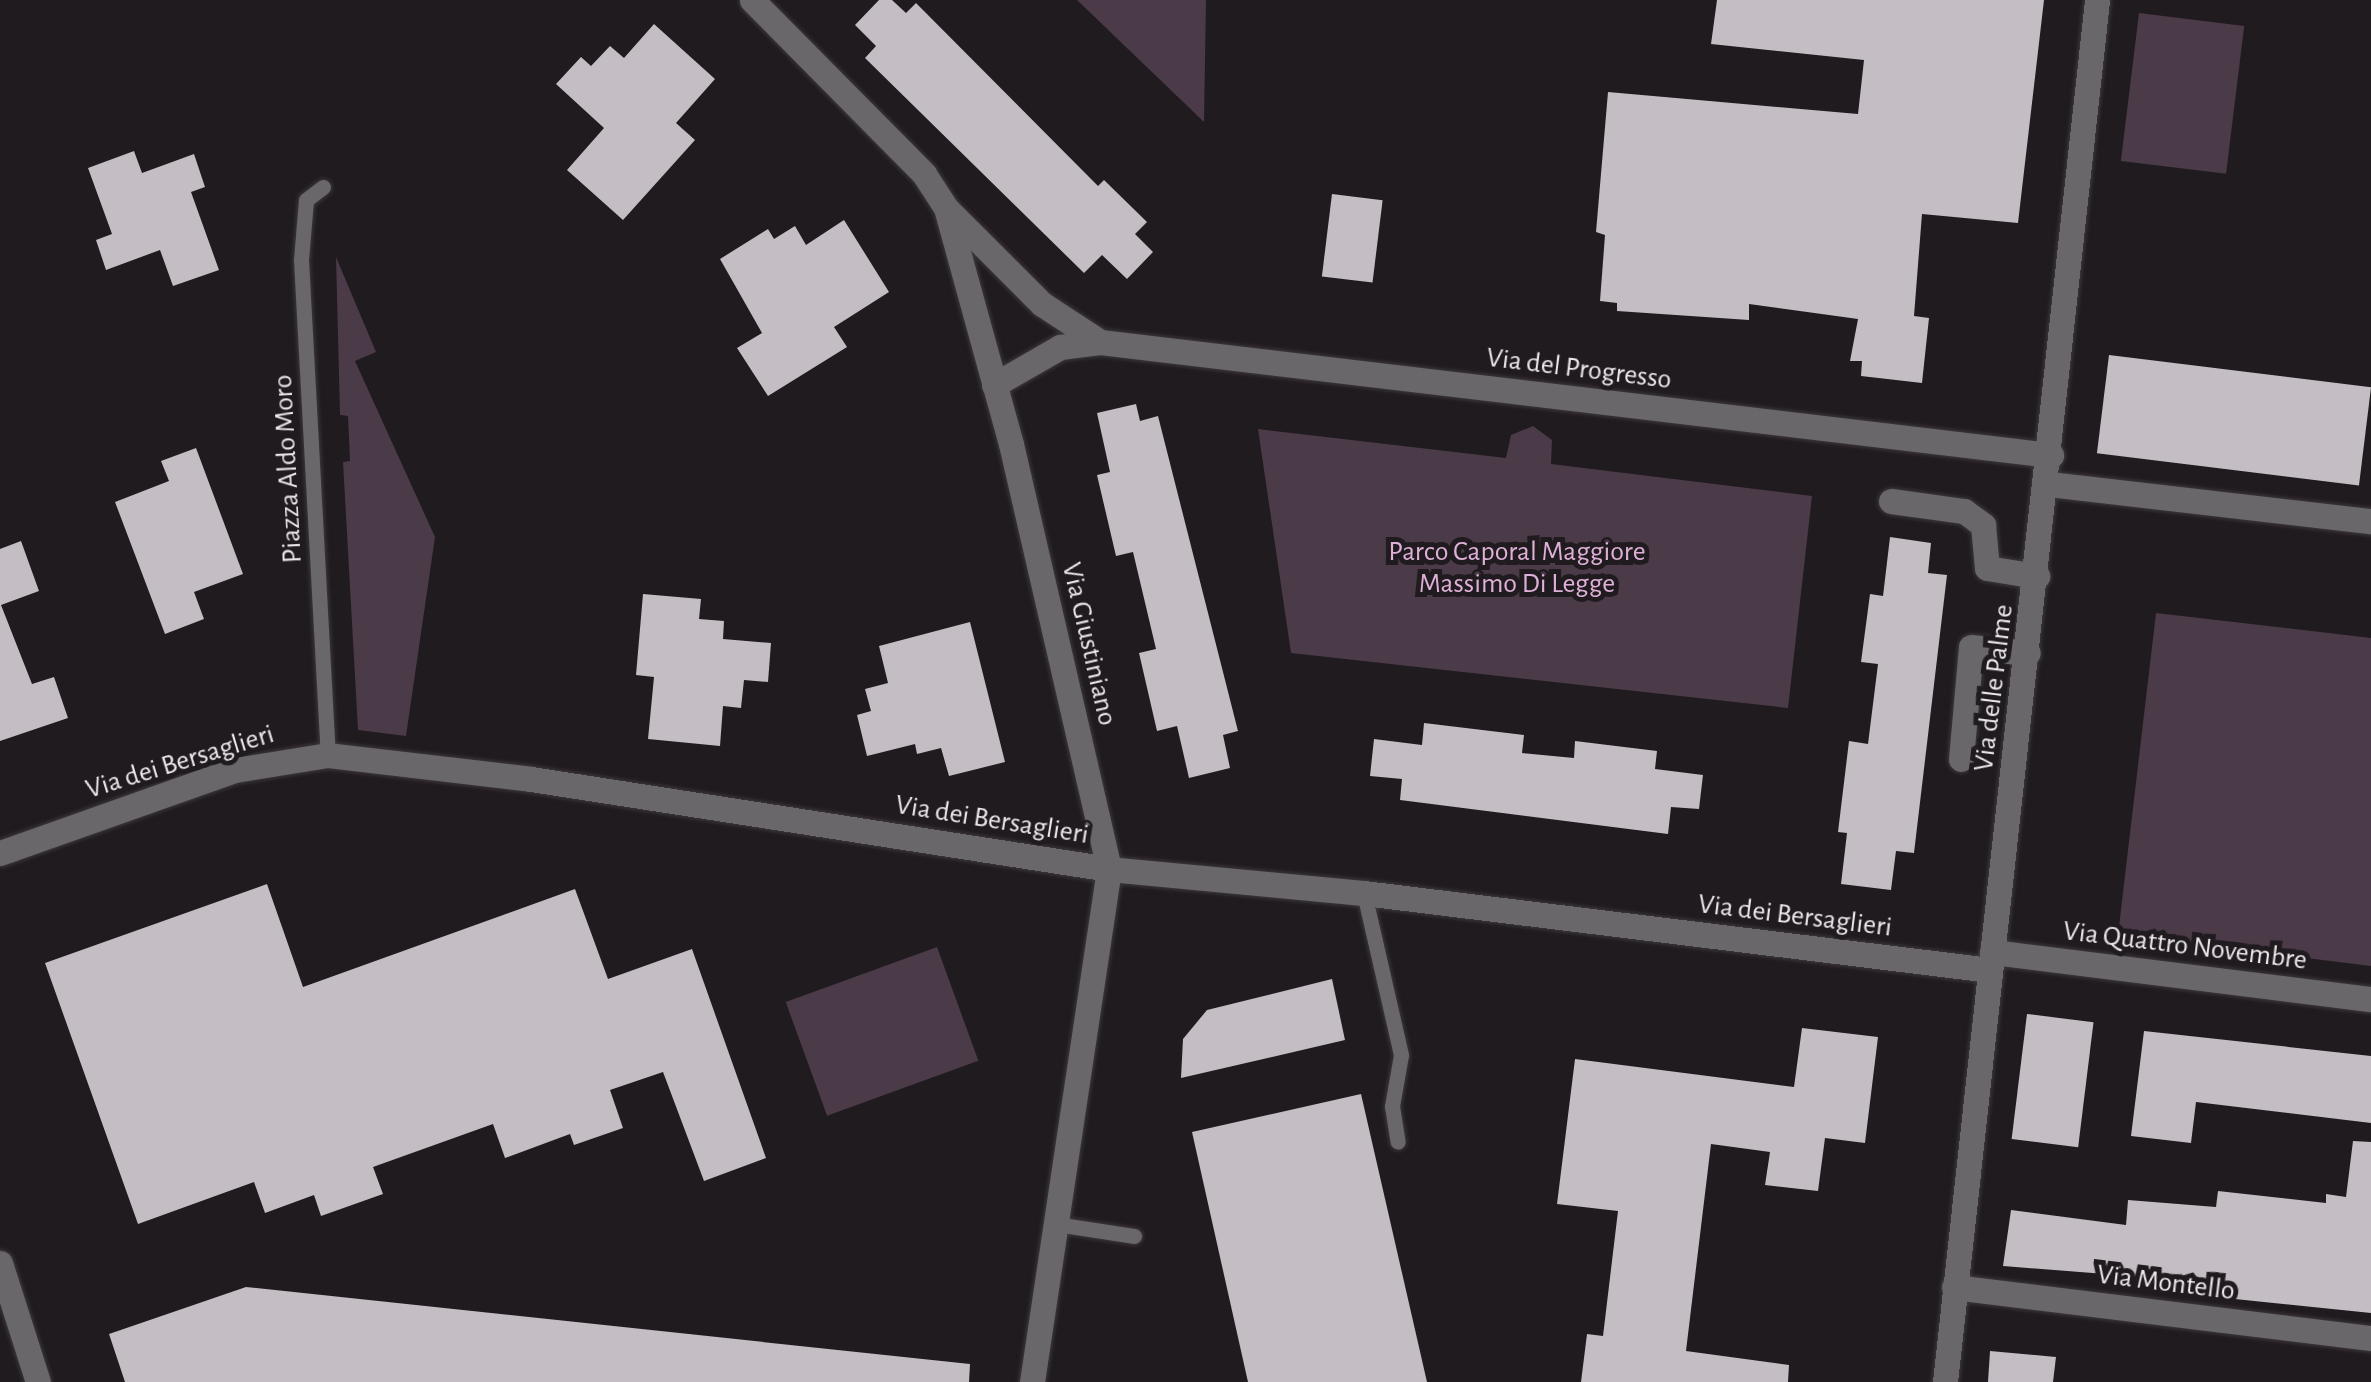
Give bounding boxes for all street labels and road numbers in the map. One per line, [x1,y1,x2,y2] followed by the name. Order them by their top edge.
[1485,341,1673,397] street label: Via del Progresso
[266,374,310,564] street label: Piazza Aldo Moro
[1054,559,1124,729] street label: Via Giustiniano
[1967,603,2021,773] street label: Via delle Palme
[82,717,278,807] street label: Via dei Bersaglieri
[893,788,1091,852] street label: Via dei Bersaglieri
[1696,887,1894,945] street label: Via dei Bersaglieri
[2061,914,2309,978] street label: Via Quattro Novembre
[2095,1258,2237,1308] street label: Via Montello

